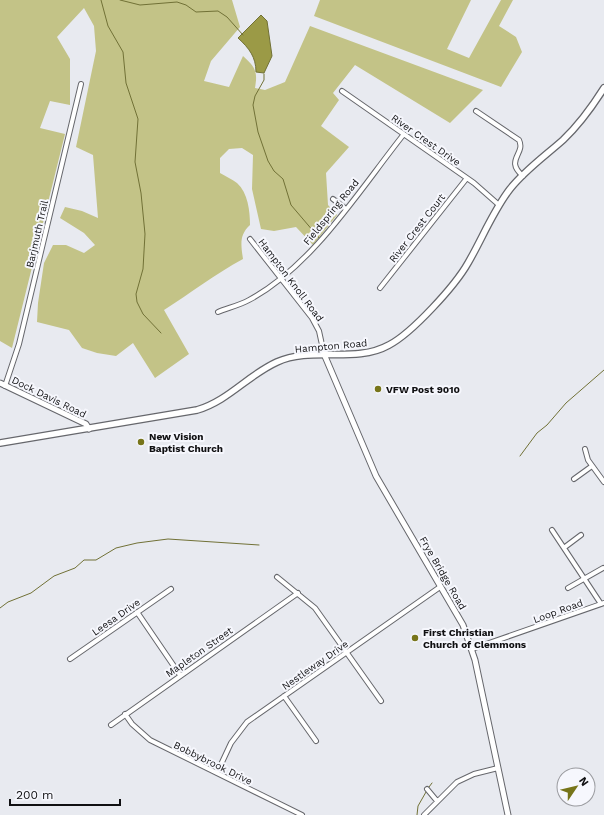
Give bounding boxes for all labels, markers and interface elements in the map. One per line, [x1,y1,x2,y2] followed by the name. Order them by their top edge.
[389,112,463,168] street label: River Crest Drive
[301,177,361,247] street label: Fieldspring Road
[387,191,448,264] street label: River Crest Court
[24,199,50,269] street label: Barjmuth Trail
[256,236,326,324] street label: Hampton Knoll Road
[294,337,368,355] street label: Hampton Road
[10,374,88,420] street label: Dock Davis Road
[373,384,383,394] marker: VFW Post 9010
[386,384,460,395] place label: VFW Post 9010
[149,431,223,454] place label: New Vision Baptist Church
[136,437,146,447] marker: New Vision Baptist Church
[418,534,468,612] street label: Frye Bridge Road
[90,596,142,638] street label: Leesa Drive
[532,597,584,625] street label: Loop Road
[163,624,235,679] street label: Mapleton Street
[423,627,527,650] place label: First Christian Church of Clemmons
[410,633,420,643] marker: First Christian Church of Clemmons
[280,638,350,692] street label: Nestleway Drive
[172,739,254,787] street label: Bobbybrook Drive
[556,767,596,807] north arrow
[576,774,591,789] text: N
[10,781,120,807] scale bar
[16,788,53,802] text: 200 m

